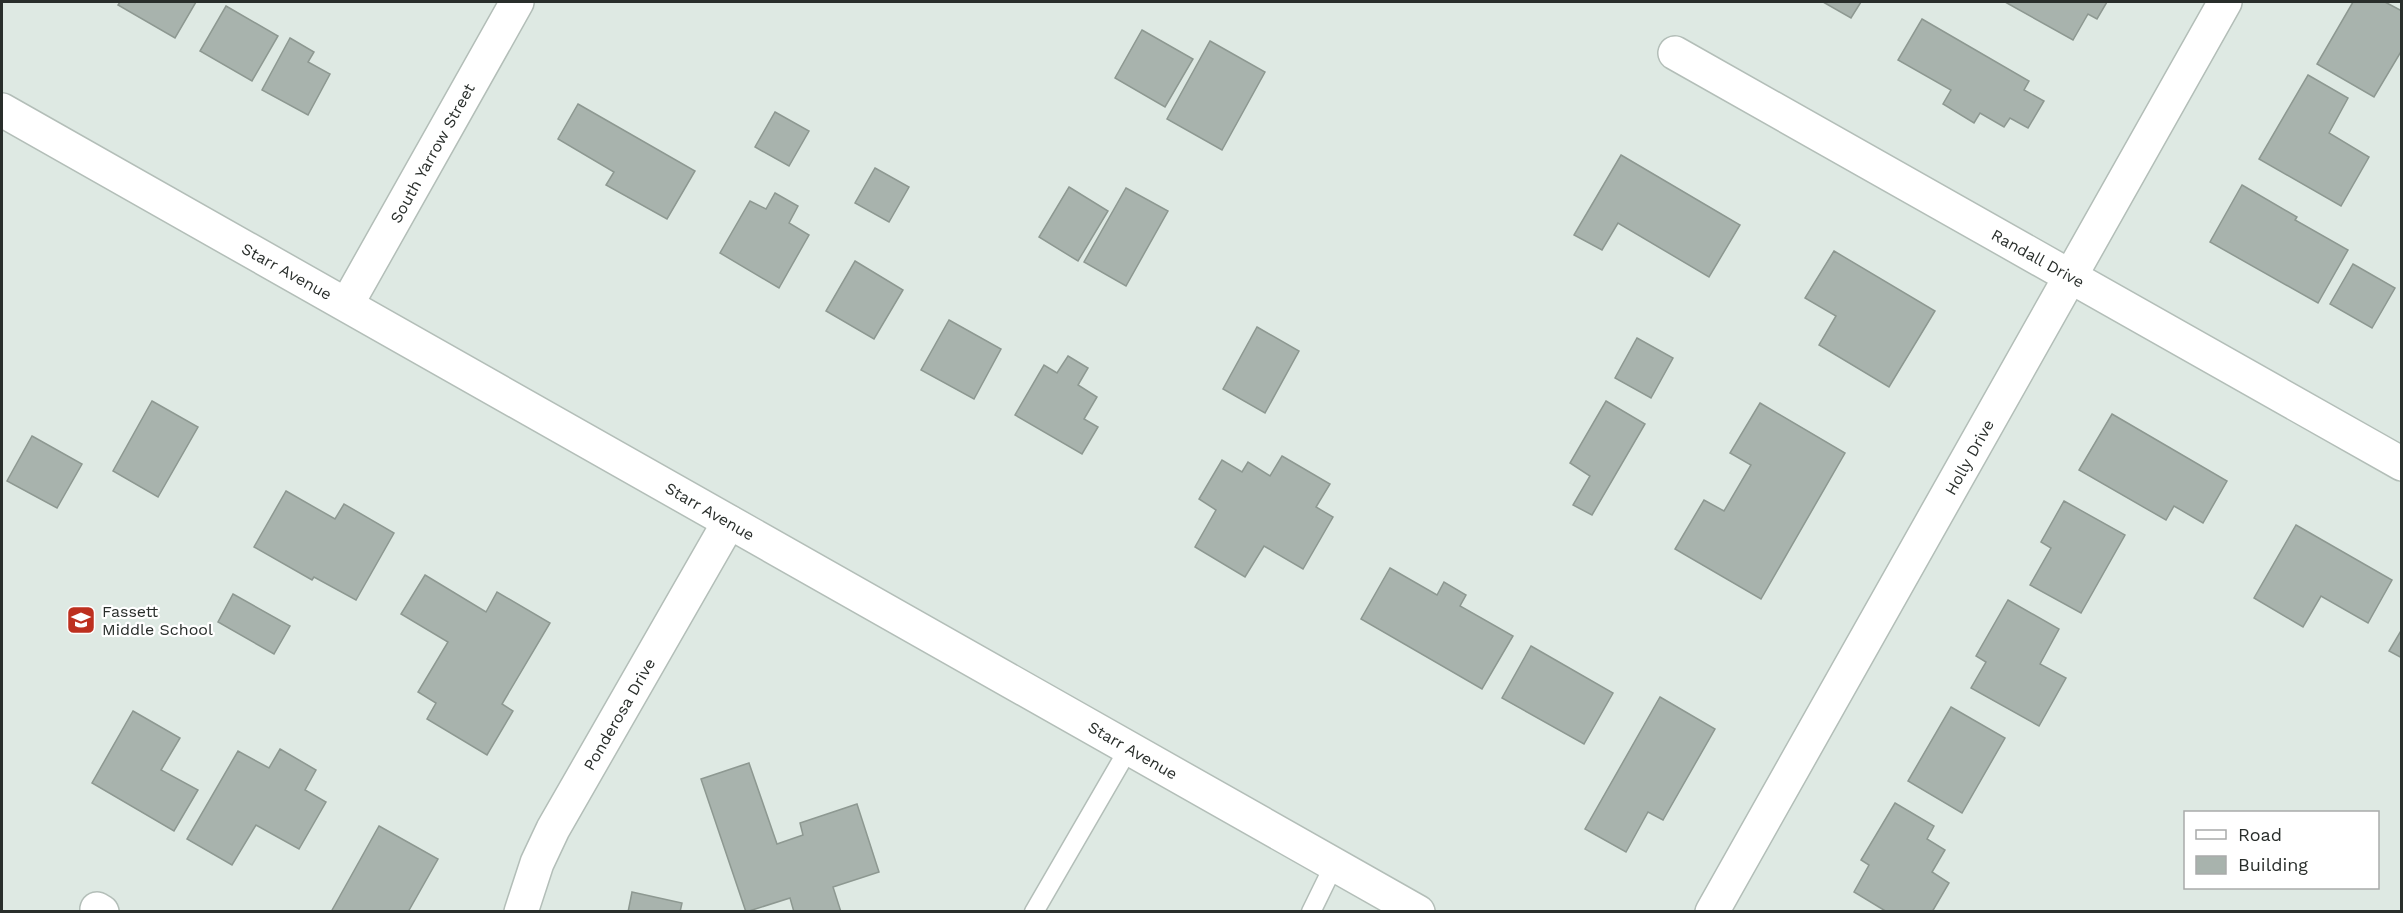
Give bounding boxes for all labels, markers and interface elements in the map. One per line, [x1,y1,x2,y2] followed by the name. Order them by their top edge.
[386,80,479,226] street label: South Yarrow Street
[1988,225,2087,292] street label: Randall Drive
[238,239,335,304] street label: Starr Avenue
[1941,416,1998,498] street label: Holly Drive
[662,478,758,545] street label: Starr Avenue
[102,602,213,639] place label: Fassett Middle School
[65,604,97,636] school or university icon: Fassett Middle School
[580,655,659,774] street label: Ponderosa Drive
[1085,717,1181,784] street label: Starr Avenue
[2184,811,2379,889] legend
[2238,824,2282,845] text: Road
[2238,854,2308,875] text: Building

